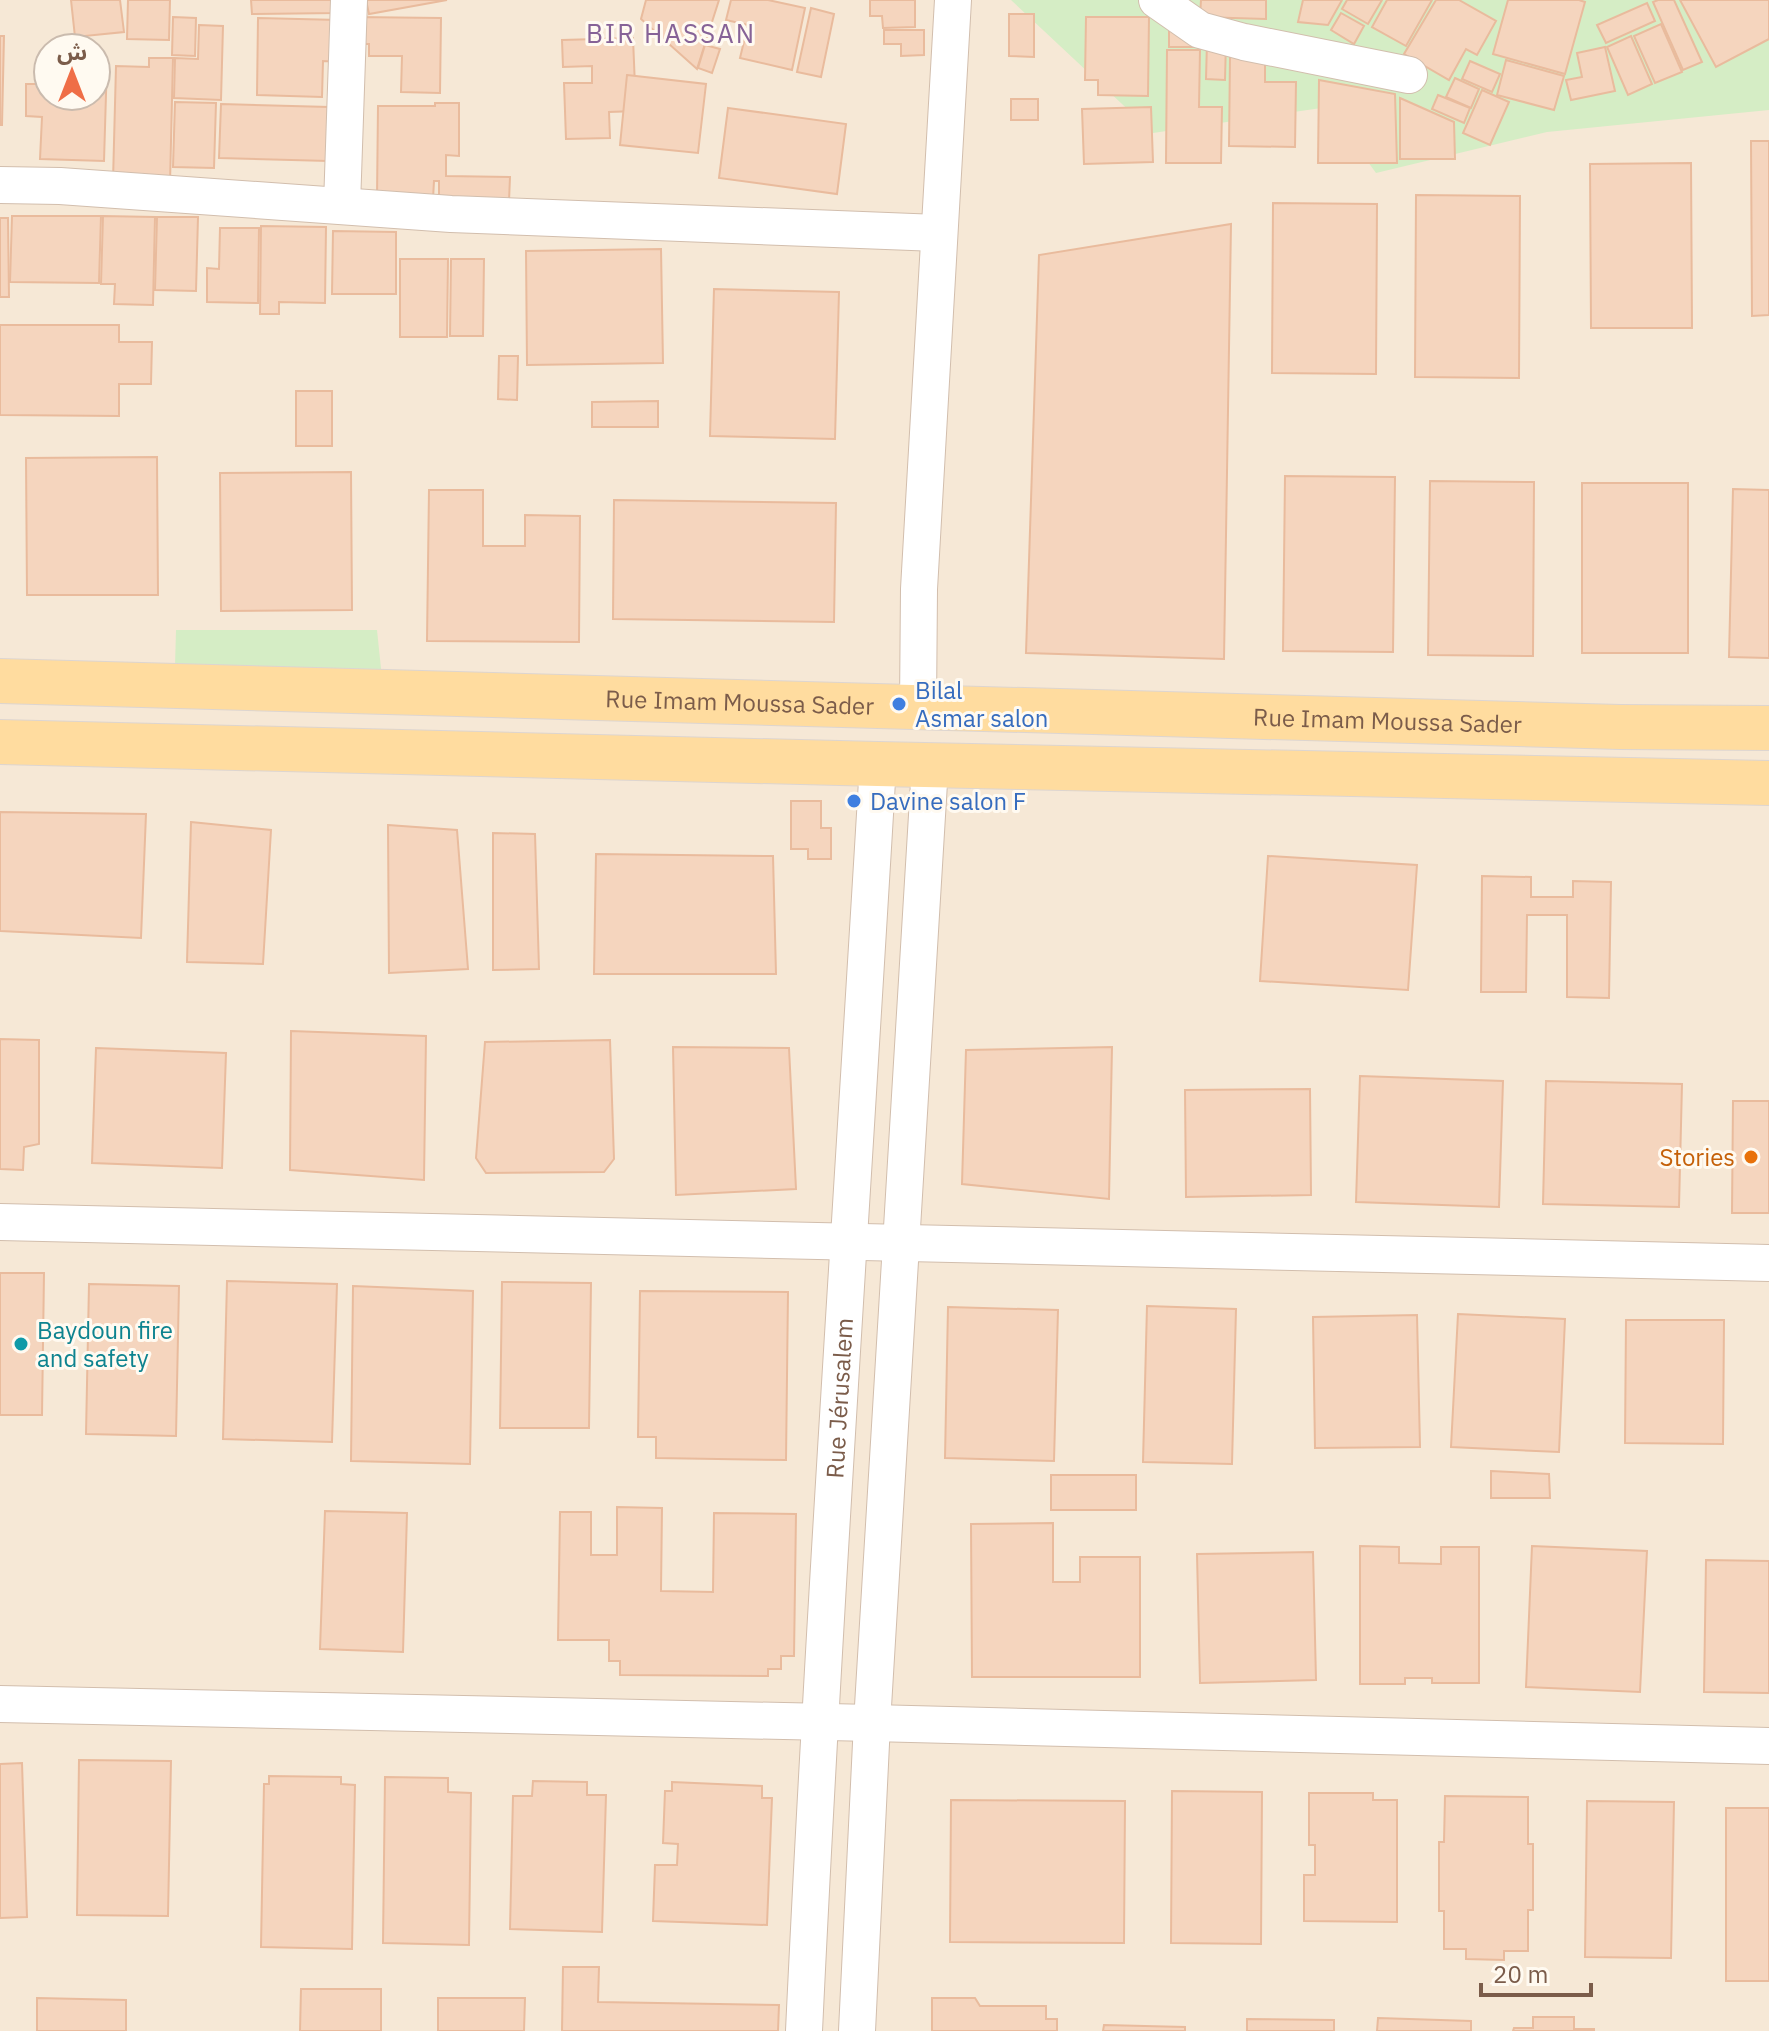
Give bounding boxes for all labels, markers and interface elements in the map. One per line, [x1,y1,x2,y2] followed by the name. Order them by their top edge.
[586,16,756,50] district label: BIR HASSAN
[32,32,112,112] north arrow
[57,37,87,66] text: ش
[915,674,1048,734] place label: Bilal Asmar salon
[605,682,875,722] street label: Rue Imam Moussa Sader
[890,695,908,713] marker: Bilal Asmar salon
[1253,701,1522,740] street label: Rue Imam Moussa Sader
[870,785,1026,817] place label: Davine salon F
[845,792,863,810] marker: Davine salon F
[1660,1141,1735,1173] place label: Stories
[1742,1148,1760,1166] marker: Stories
[37,1314,173,1374] place label: Baydoun fire and safety
[818,1317,860,1479] street label: Rue Jérusalem
[12,1335,30,1353] marker: Baydoun fire and safety
[1481,1947,1591,1997] scale bar
[1493,1958,1548,1990] text: 20 m

